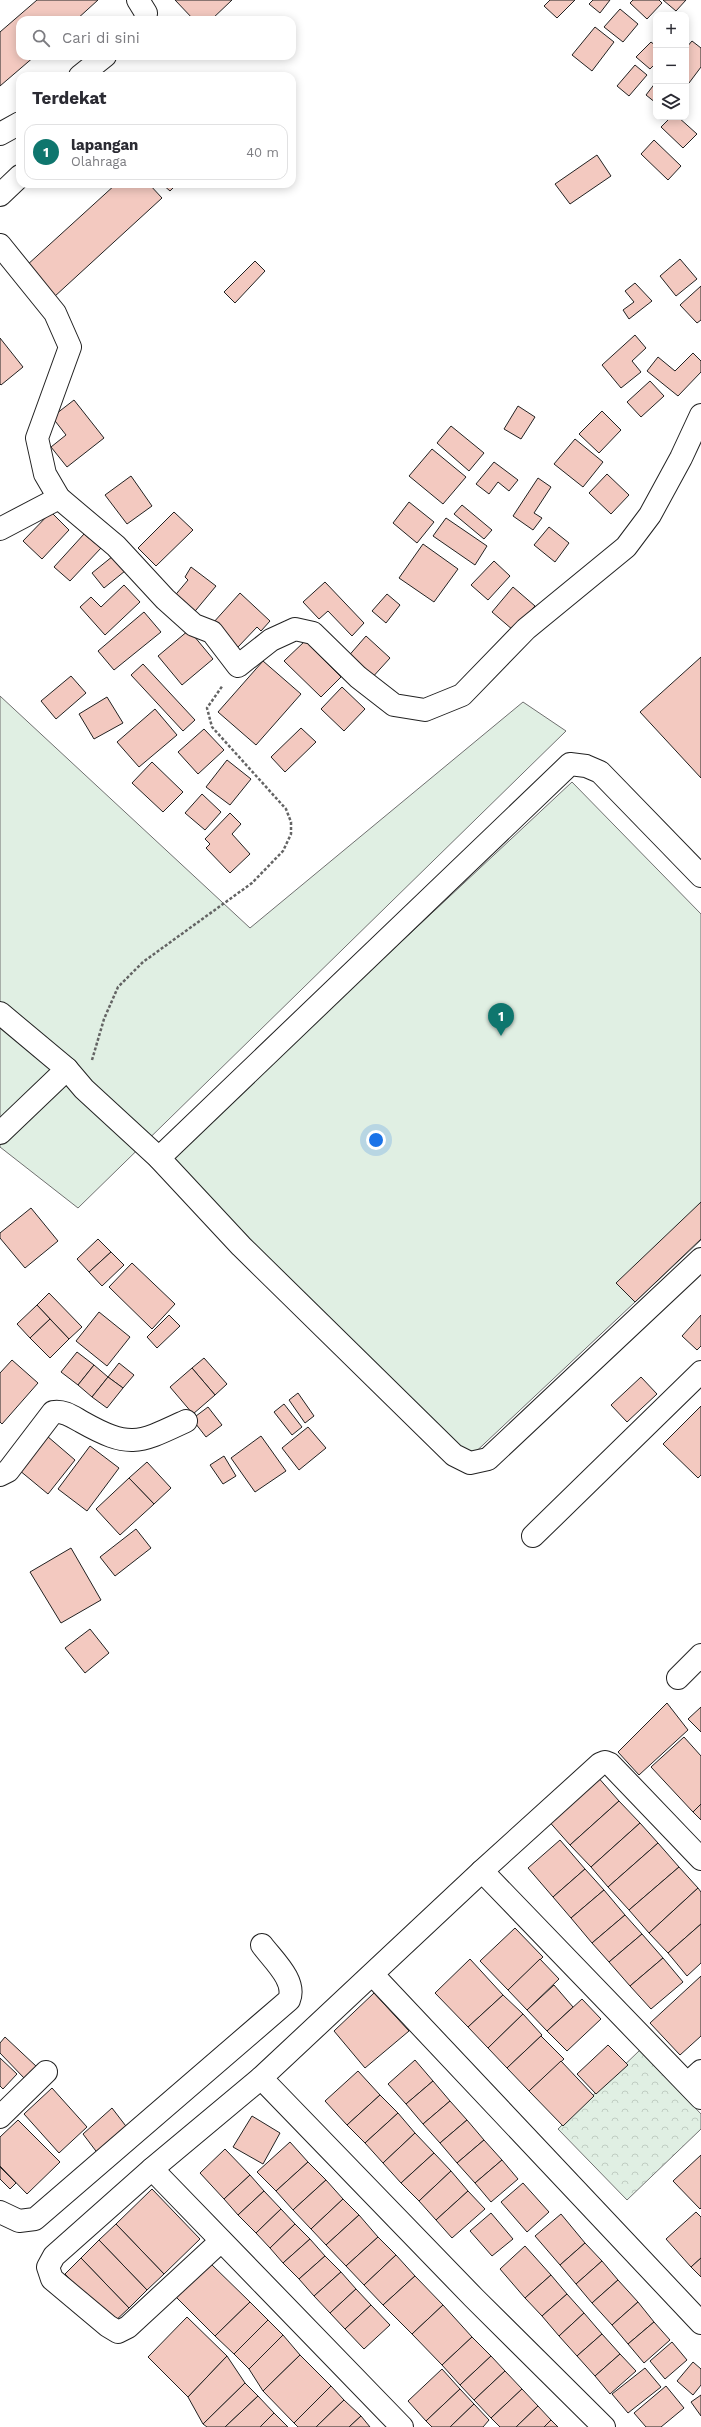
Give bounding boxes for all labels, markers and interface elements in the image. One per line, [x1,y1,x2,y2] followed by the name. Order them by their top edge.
[653,12,689,120] map controls
[653,12,689,48] button: +
[16,16,296,60] search box
[30,27,52,49] icon: search
[62,29,140,47] text: Cari di sini
[653,48,689,84] button: −
[653,84,689,120] button: layers
[32,88,107,108] text: Terdekat
[71,136,138,154] text: lapangan
[43,145,49,160] text: 1
[246,145,279,160] text: 40 m
[71,154,127,169] text: Olahraga
[488,1003,514,1036] pin: 1
[366,1130,386,1150] your location

